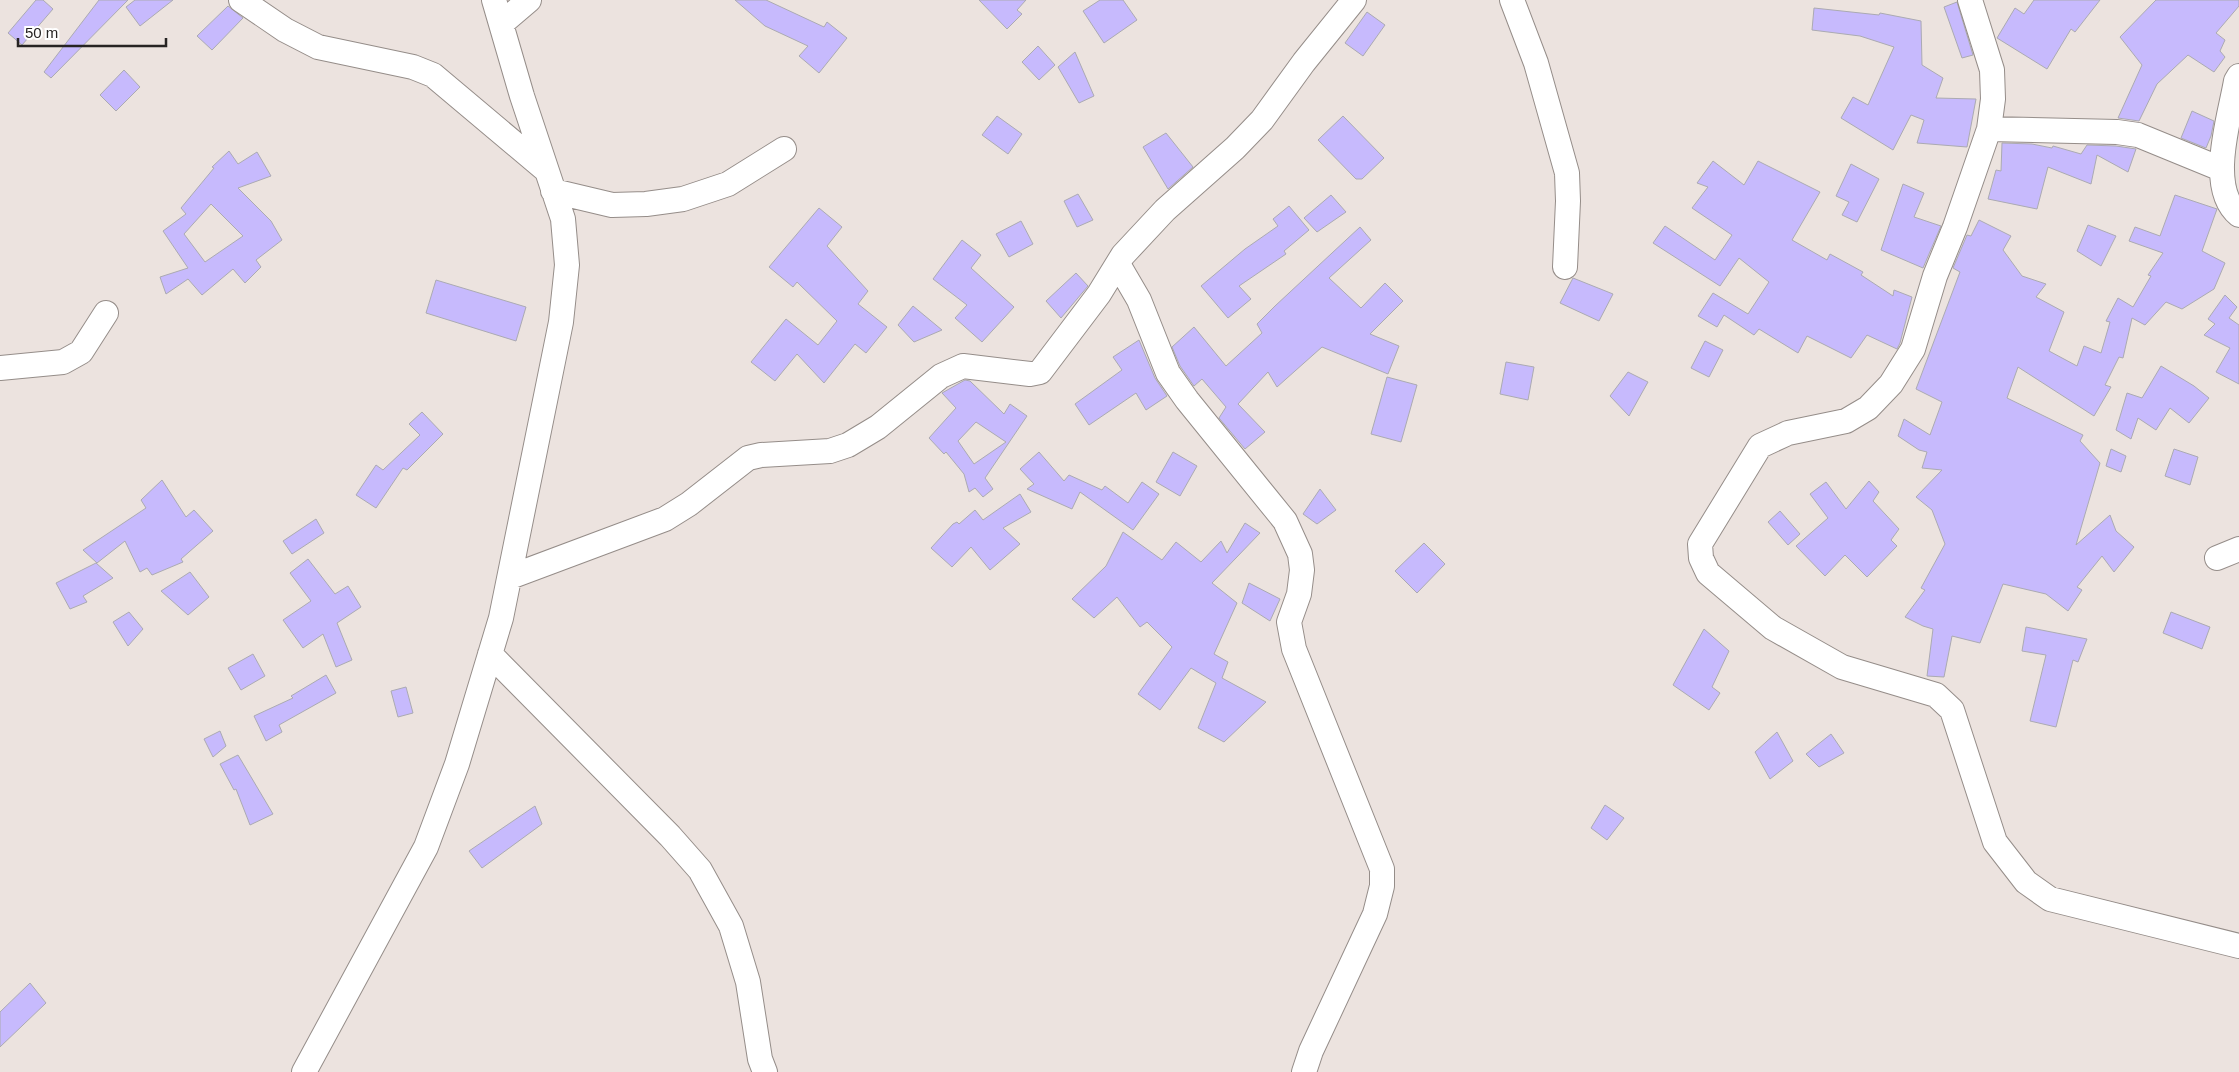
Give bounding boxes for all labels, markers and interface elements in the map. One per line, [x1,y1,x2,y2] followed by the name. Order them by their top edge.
[18,15,165,47] scale bar
[25,24,58,41] text: 50 m

